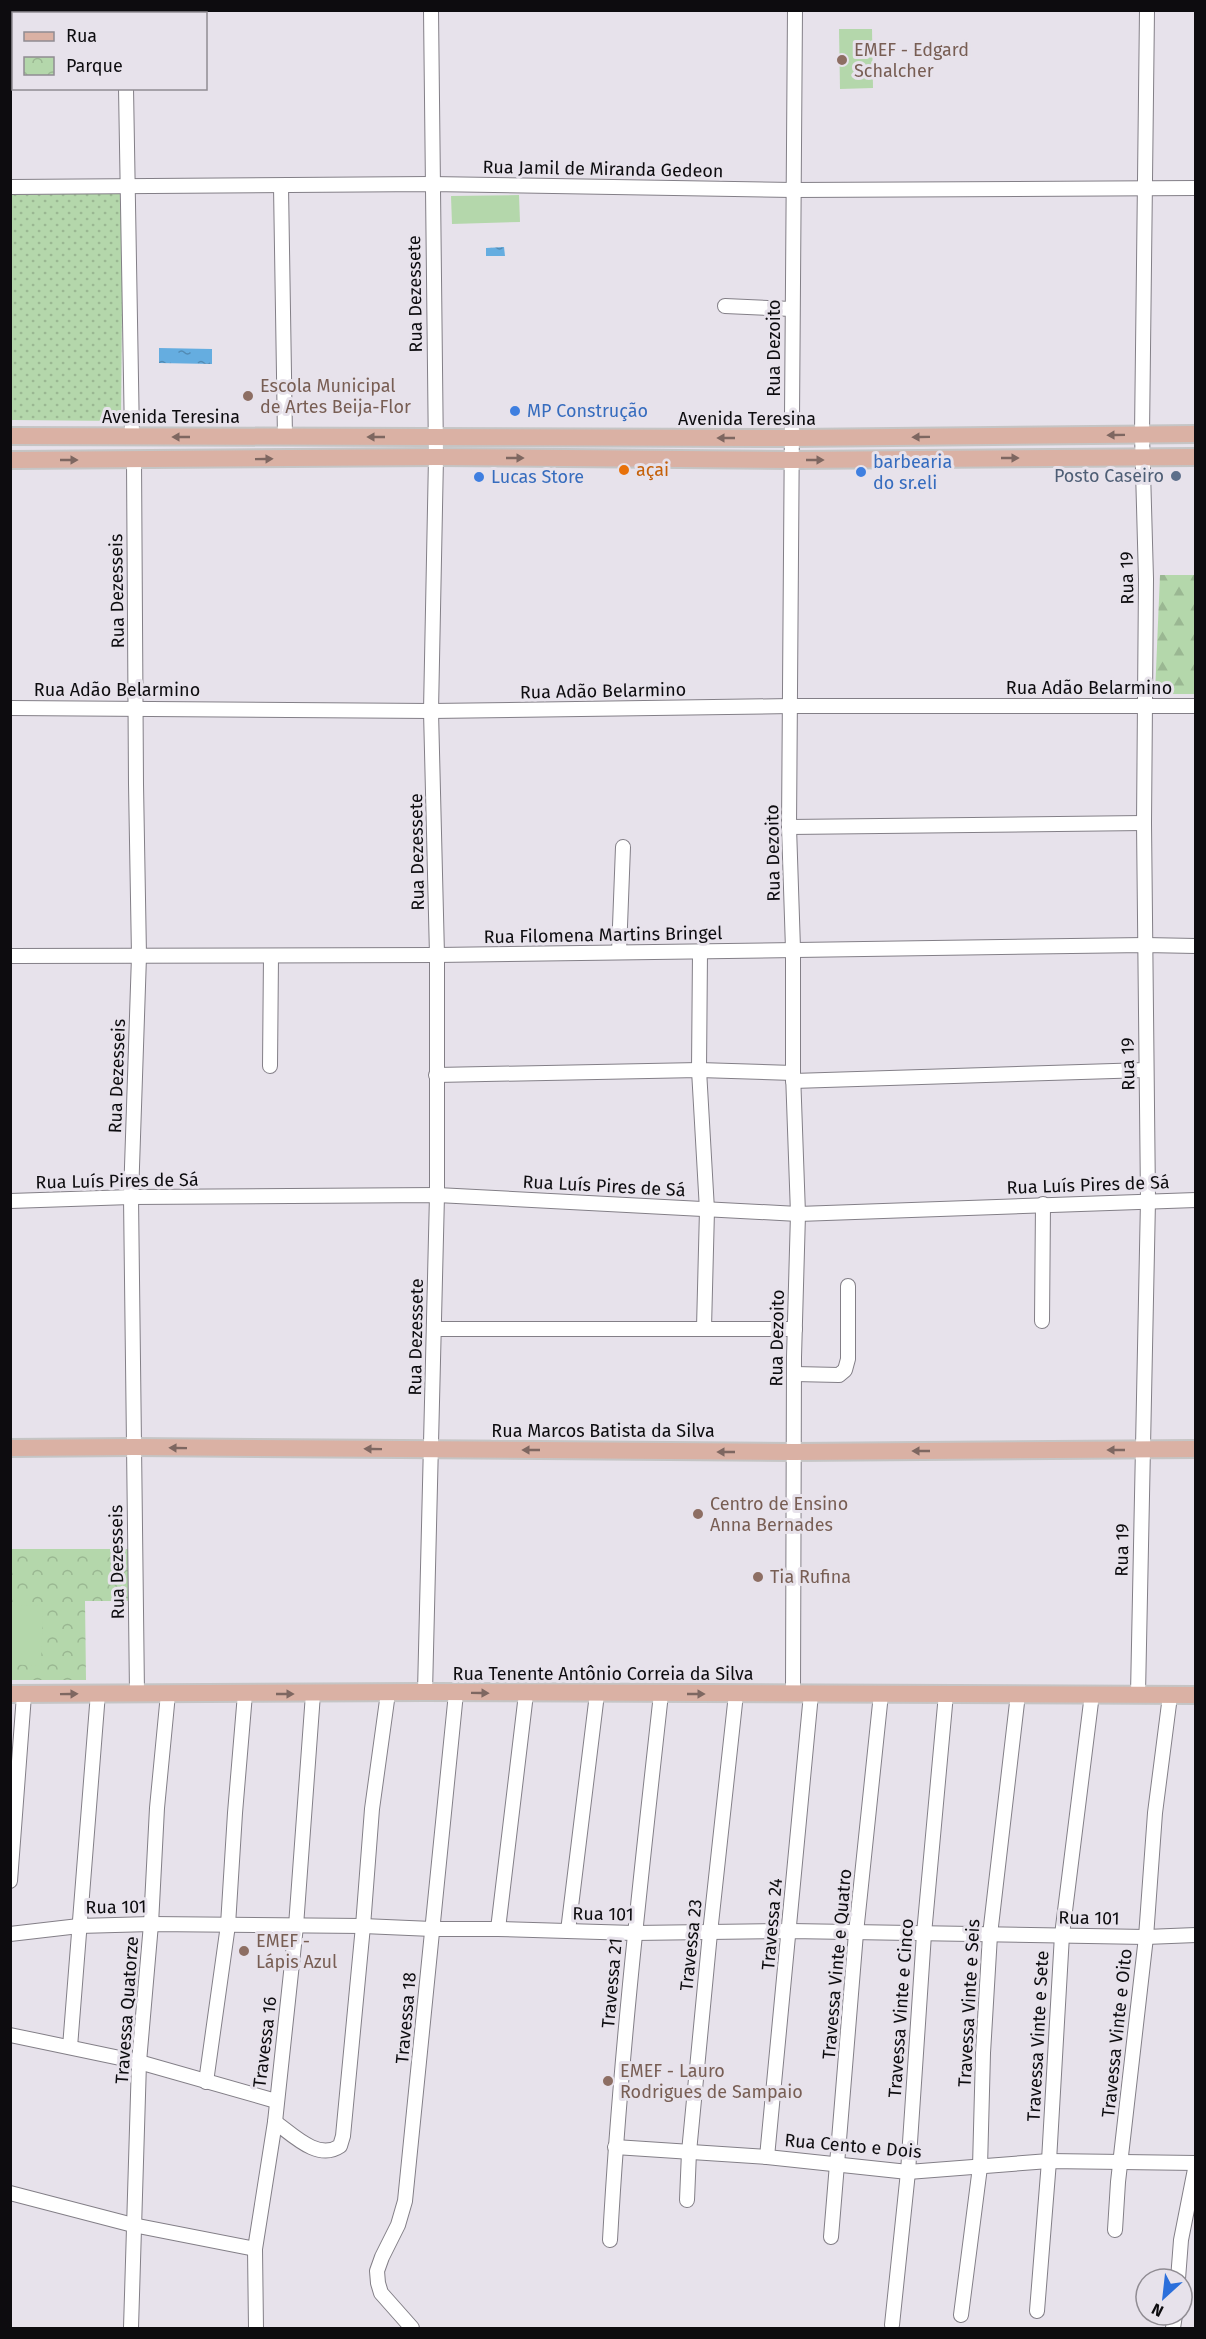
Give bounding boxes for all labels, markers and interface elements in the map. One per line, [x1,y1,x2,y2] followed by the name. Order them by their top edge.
[12,12,207,90] legend
[66,25,97,47] text: Rua
[854,39,969,82] place label: EMEF - Edgard Schalcher
[835,53,849,67] marker: EMEF - Edgard Schalcher
[66,55,123,77] text: Parque
[482,156,724,182] street label: Rua Jamil de Miranda Gedeon
[403,235,427,353] street label: Rua Dezessete
[763,299,785,397] street label: Rua Dezoito
[260,375,411,418] place label: Escola Municipal de Artes Beija-Flor
[241,389,255,403] marker: Escola Municipal de Artes Beija-Flor
[527,400,648,422] place label: MP Construção
[508,404,522,418] marker: MP Construção
[102,406,240,428] street label: Avenida Teresina
[678,408,816,430] street label: Avenida Teresina
[1107,430,1126,439] one-way arrow
[172,432,191,442] one-way arrow
[367,432,386,442] one-way arrow
[912,432,931,442] one-way arrow
[717,433,736,443] one-way arrow
[873,451,952,494] place label: barbearia do sr.eli
[506,453,525,463] one-way arrow
[254,454,273,464] one-way arrow
[1001,454,1020,463] one-way arrow
[59,455,78,465] one-way arrow
[806,455,825,465] one-way arrow
[636,459,669,481] place label: açai
[617,463,631,477] marker: açai
[854,465,868,479] marker: barbearia do sr.eli
[1054,465,1164,487] place label: Posto Caseiro
[491,466,584,488] place label: Lucas Store
[1169,469,1183,483] marker: Posto Caseiro
[472,470,486,484] marker: Lucas Store
[105,533,129,649] street label: Rua Dezesseis
[1116,551,1138,605] street label: Rua 19
[1006,677,1172,699] street label: Rua Adão Belarmino
[34,679,200,701] street label: Rua Adão Belarmino
[520,679,686,703] street label: Rua Adão Belarmino
[405,793,429,911] street label: Rua Dezessete
[761,804,785,902] street label: Rua Dezoito
[483,922,723,948] street label: Rua Filomena Martins Bringel
[104,1018,130,1134] street label: Rua Dezesseis
[1117,1037,1139,1091] street label: Rua 19
[35,1169,199,1193] street label: Rua Luís Pires de Sá
[522,1171,686,1201] street label: Rua Luís Pires de Sá
[1006,1171,1170,1199] street label: Rua Luís Pires de Sá
[404,1278,428,1396] street label: Rua Dezessete
[765,1289,789,1387] street label: Rua Dezoito
[491,1420,715,1442] street label: Rua Marcos Batista da Silva
[169,1443,188,1452] one-way arrow
[364,1444,383,1454] one-way arrow
[1107,1445,1126,1455] one-way arrow
[522,1446,541,1455] one-way arrow
[912,1446,931,1456] one-way arrow
[717,1447,736,1457] one-way arrow
[710,1493,848,1536] place label: Centro de Ensino Anna Bernades
[105,1504,129,1620] street label: Rua Dezesseis
[691,1507,705,1521] marker: Centro de Ensino Anna Bernades
[1111,1523,1133,1577] street label: Rua 19
[770,1566,851,1588] place label: Tia Rufina
[751,1570,765,1584] marker: Tia Rufina
[453,1663,753,1685] street label: Rua Tenente Antônio Correia da Silva
[470,1688,489,1698] one-way arrow
[59,1689,78,1698] one-way arrow
[275,1689,294,1699] one-way arrow
[686,1689,705,1699] one-way arrow
[818,1868,856,2060] street label: Travessa Vinte e Quatro
[757,1877,787,1971] street label: Travessa 24
[85,1895,147,1919] street label: Rua 101
[675,1898,707,1992] street label: Travessa 23
[572,1902,634,1926] street label: Rua 101
[1058,1906,1120,1930] street label: Rua 101
[884,1918,918,2098] street label: Travessa Vinte e Cinco
[954,1918,984,2088] street label: Travessa Vinte e Seis
[256,1930,337,1973] place label: EMEF - Lápis Azul
[111,1935,143,2085] street label: Travessa Quatorze
[597,1937,627,2029] street label: Travessa 21
[237,1944,251,1958] marker: EMEF - Lápis Azul
[1097,1948,1137,2118] street label: Travessa Vinte e Oito
[1023,1950,1053,2122] street label: Travessa Vinte e Sete
[391,1971,421,2065] street label: Travessa 18
[248,1995,282,2089] street label: Travessa 16
[620,2060,803,2103] place label: EMEF - Lauro Rodrigues de Sampaio
[601,2074,615,2088] marker: EMEF - Lauro Rodrigues de Sampaio
[783,2129,923,2163] street label: Rua Cento e Dois
[1134,2267,1194,2327] north arrow
[1148,2299,1166,2321] text: N

